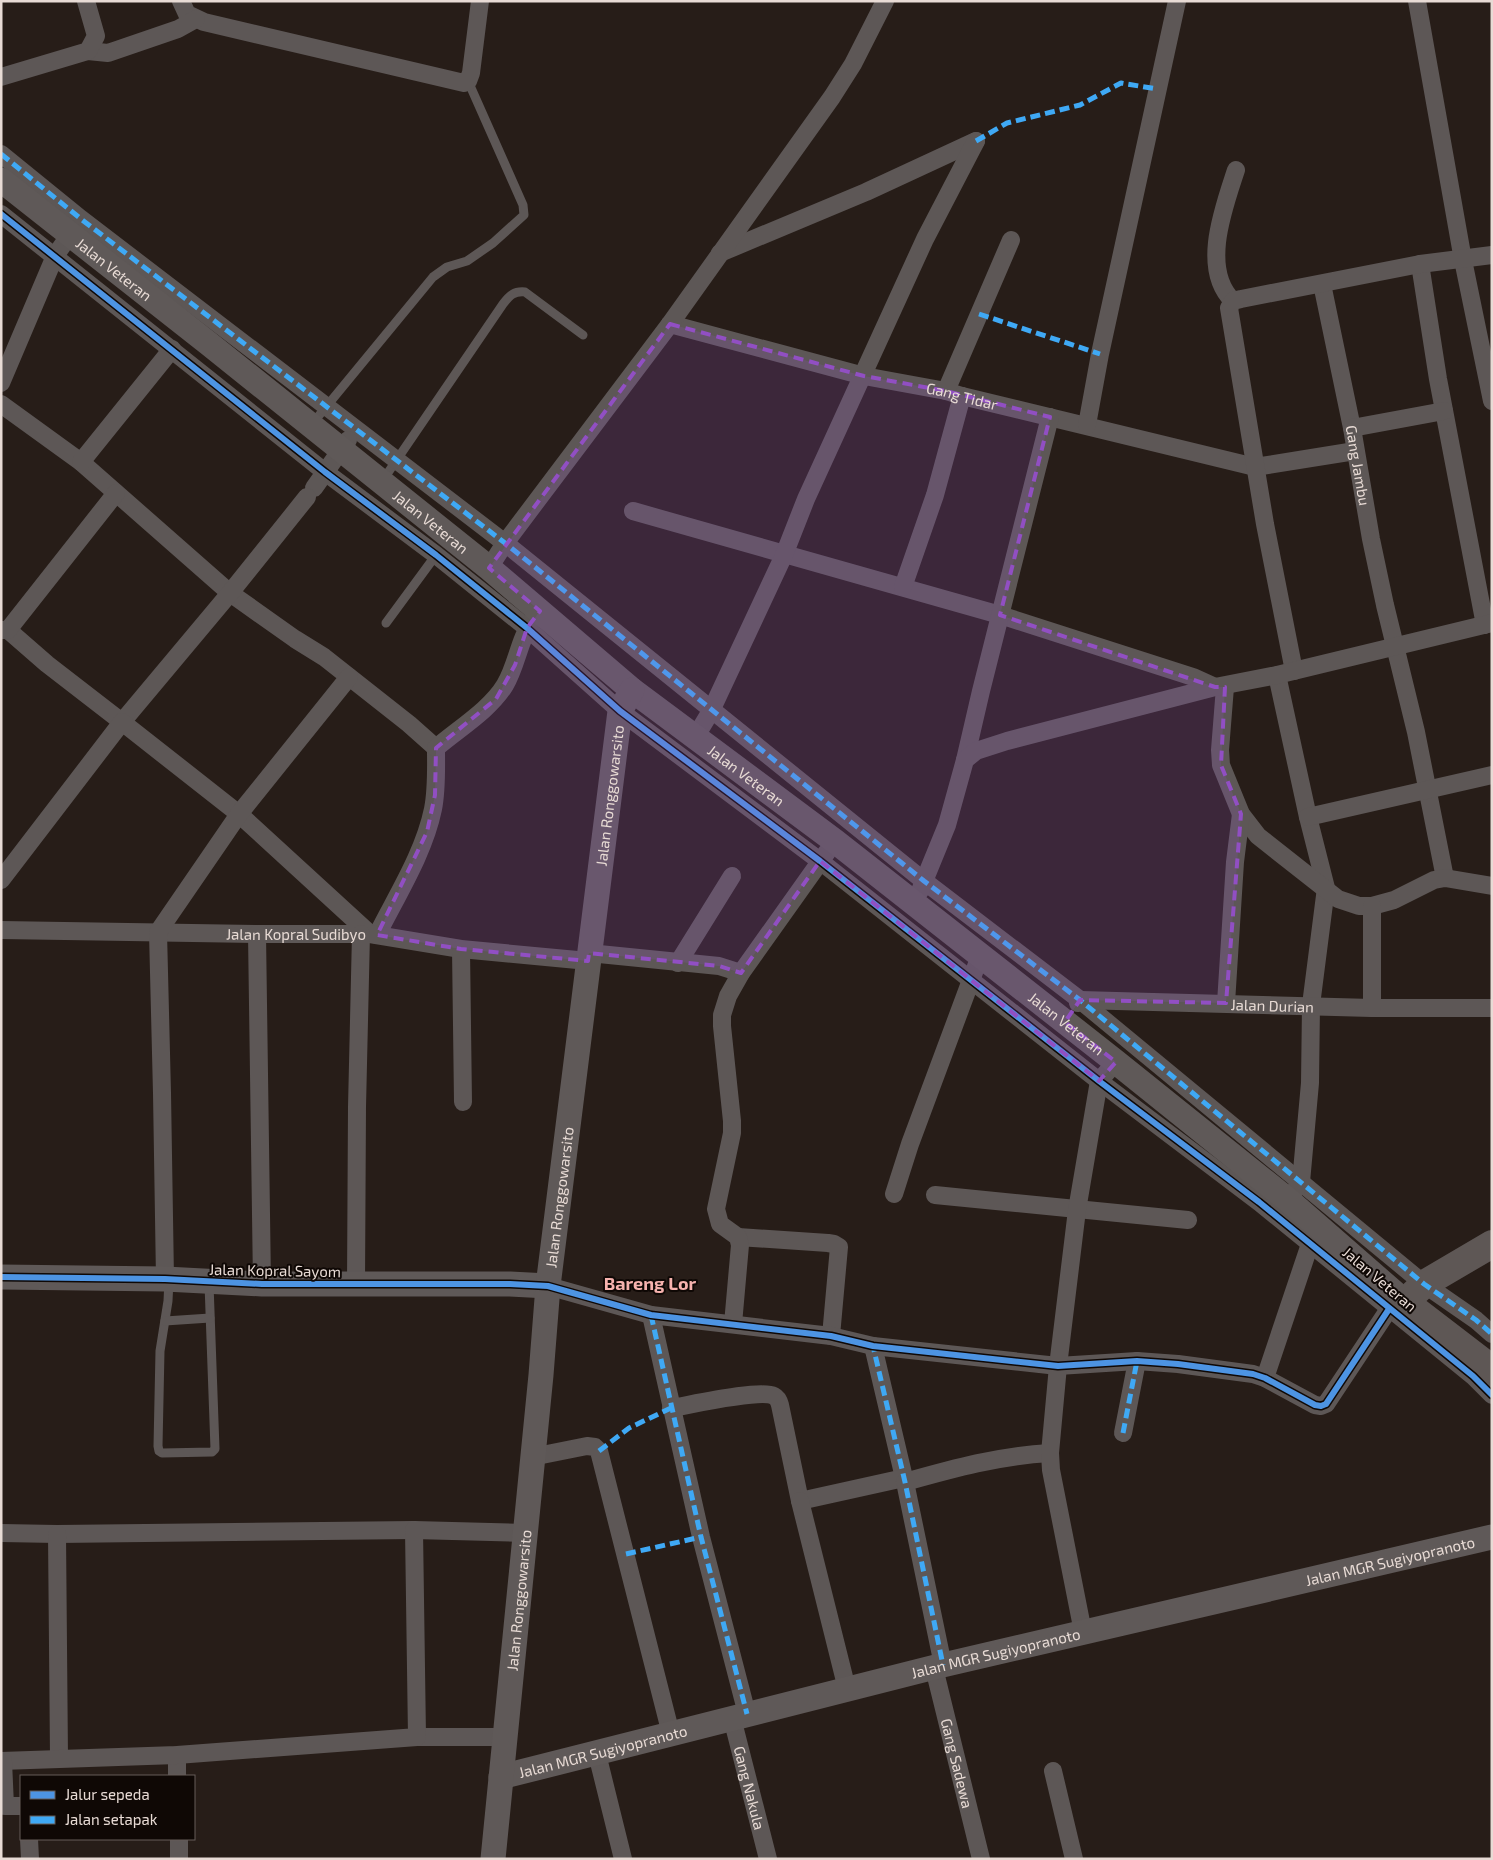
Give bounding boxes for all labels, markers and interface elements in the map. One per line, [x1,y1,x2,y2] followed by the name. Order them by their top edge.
[73,234,156,304] street label: Jalan Veteran
[925,379,1000,413] street label: Gang Tidar
[1343,424,1374,507] street label: Gang Jambu
[390,486,472,557] street label: Jalan Veteran
[592,724,627,867] street label: Jalan Ronggowarsito
[704,741,788,810] street label: Jalan Veteran
[226,925,366,943] street label: Jalan Kopral Sudibyo
[1025,988,1108,1058] street label: Jalan Veteran
[1230,995,1314,1015] street label: Jalan Durian
[541,1126,577,1269] street label: Jalan Ronggowarsito
[1339,1243,1421,1315] street label: Jalan Veteran
[209,1260,341,1280] street label: Jalan Kopral Sayom
[604,1272,697,1294] district label: Bareng Lor
[503,1529,535,1672] street label: Jalan Ronggowarsito
[1304,1532,1476,1589] street label: Jalan MGR Sugiyopranoto
[909,1624,1082,1682] street label: Jalan MGR Sugiyopranoto
[938,1716,977,1810] street label: Gang Sadewa
[517,1721,689,1781] street label: Jalan MGR Sugiyopranoto
[730,1744,769,1832] street label: Gang Nakula
[20,1775,195,1840] legend
[65,1785,150,1803] text: Jalur sepeda
[65,1810,158,1828] text: Jalan setapak

